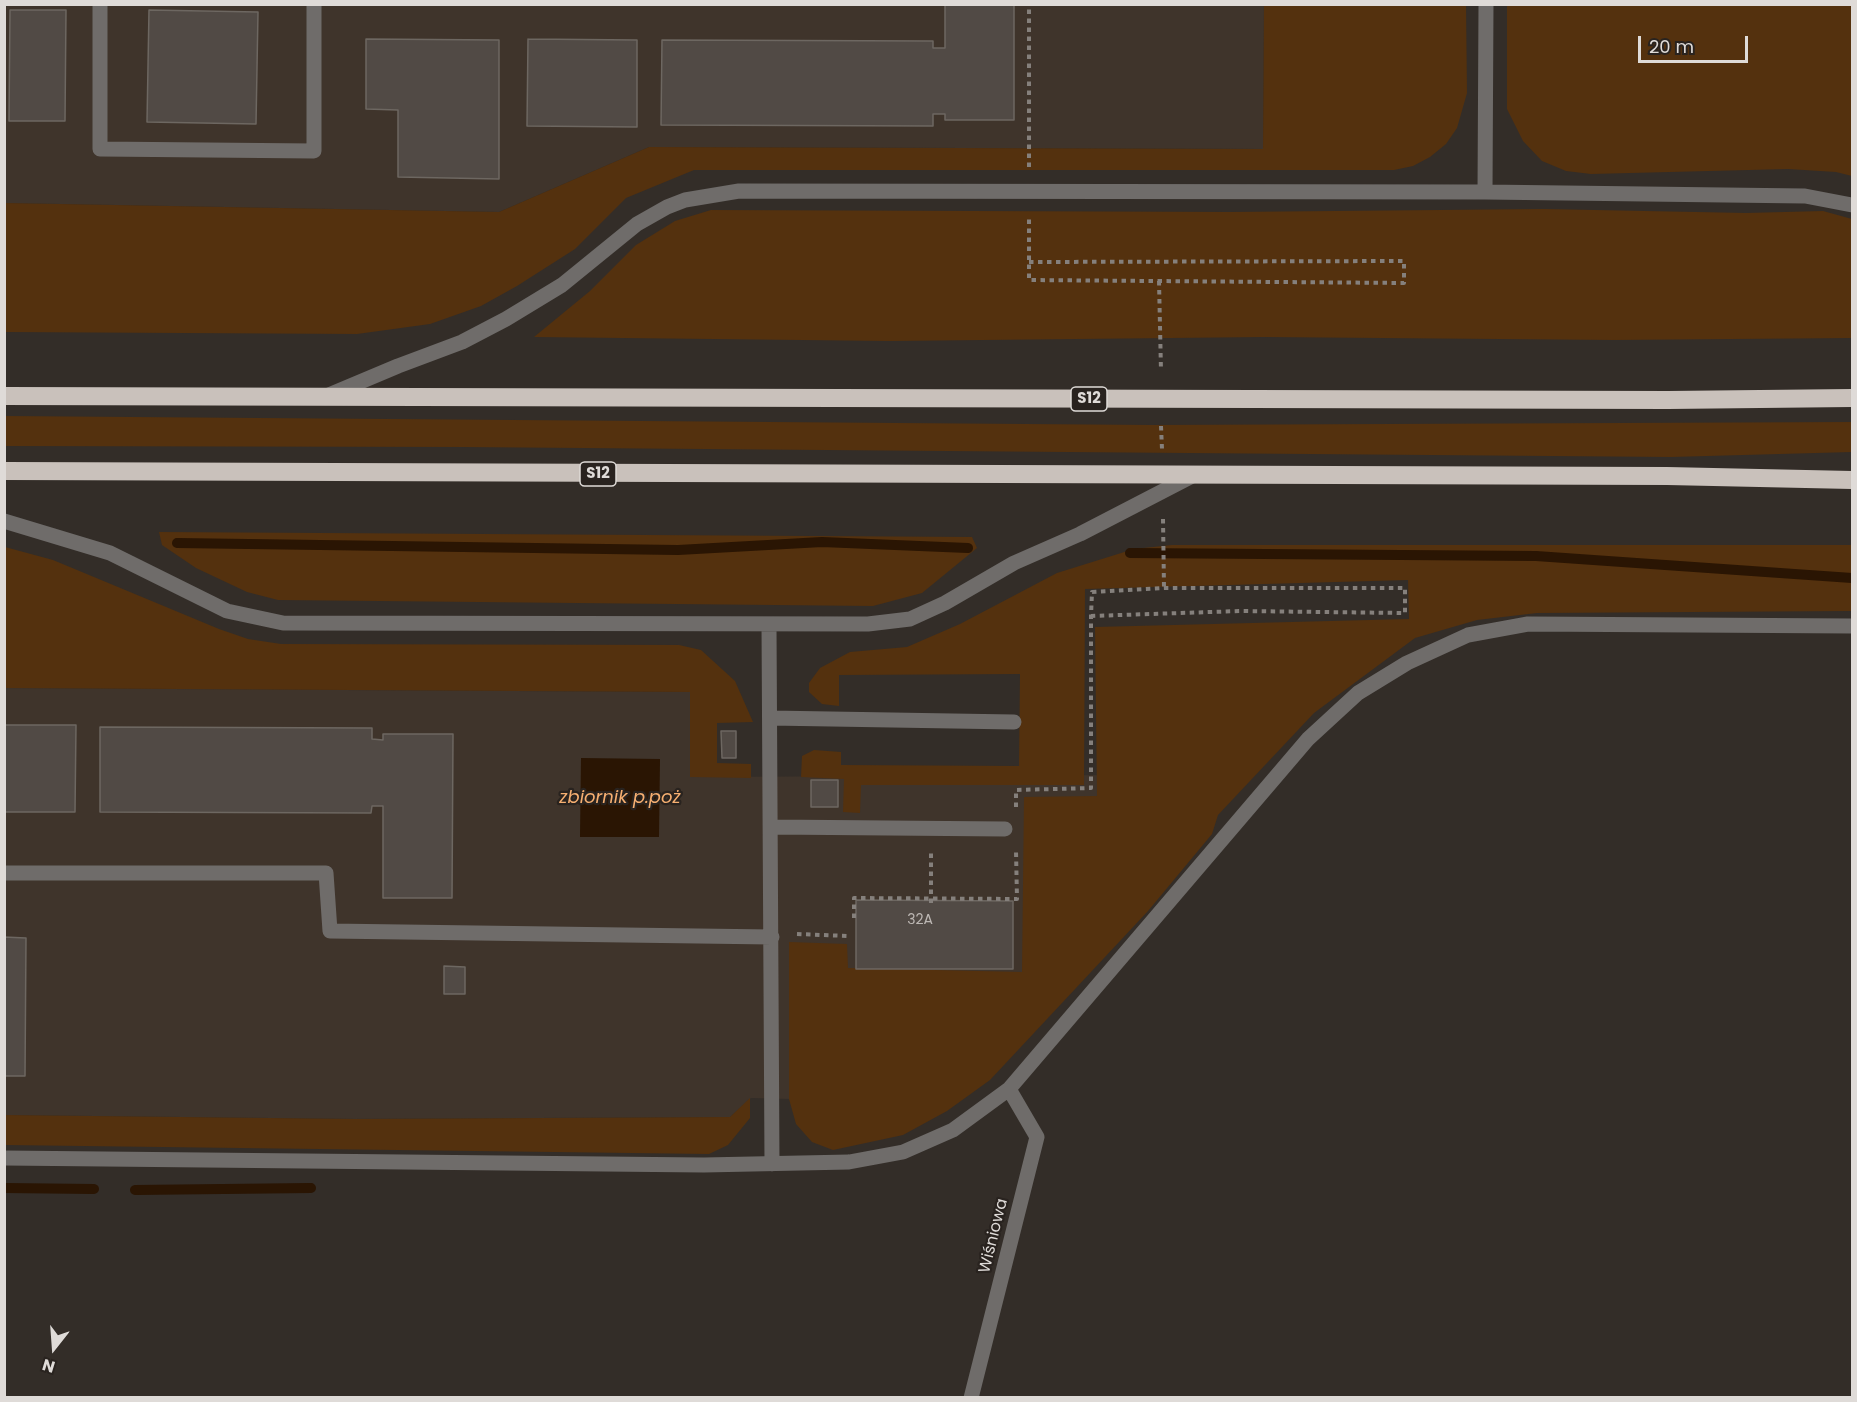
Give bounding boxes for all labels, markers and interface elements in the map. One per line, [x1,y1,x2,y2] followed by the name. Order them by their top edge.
[1641,24,1750,62] scale bar
[1649,34,1694,59] text: 20 m
[1071,387,1107,411] road number: S12
[580,462,616,486] road number: S12
[559,787,681,809] water label: zbiornik p.poż
[907,912,933,928] house number: 32A
[975,1197,1013,1275] street label: Wiśniowa
[24,1318,84,1378] north arrow
[39,1353,58,1378] text: N

